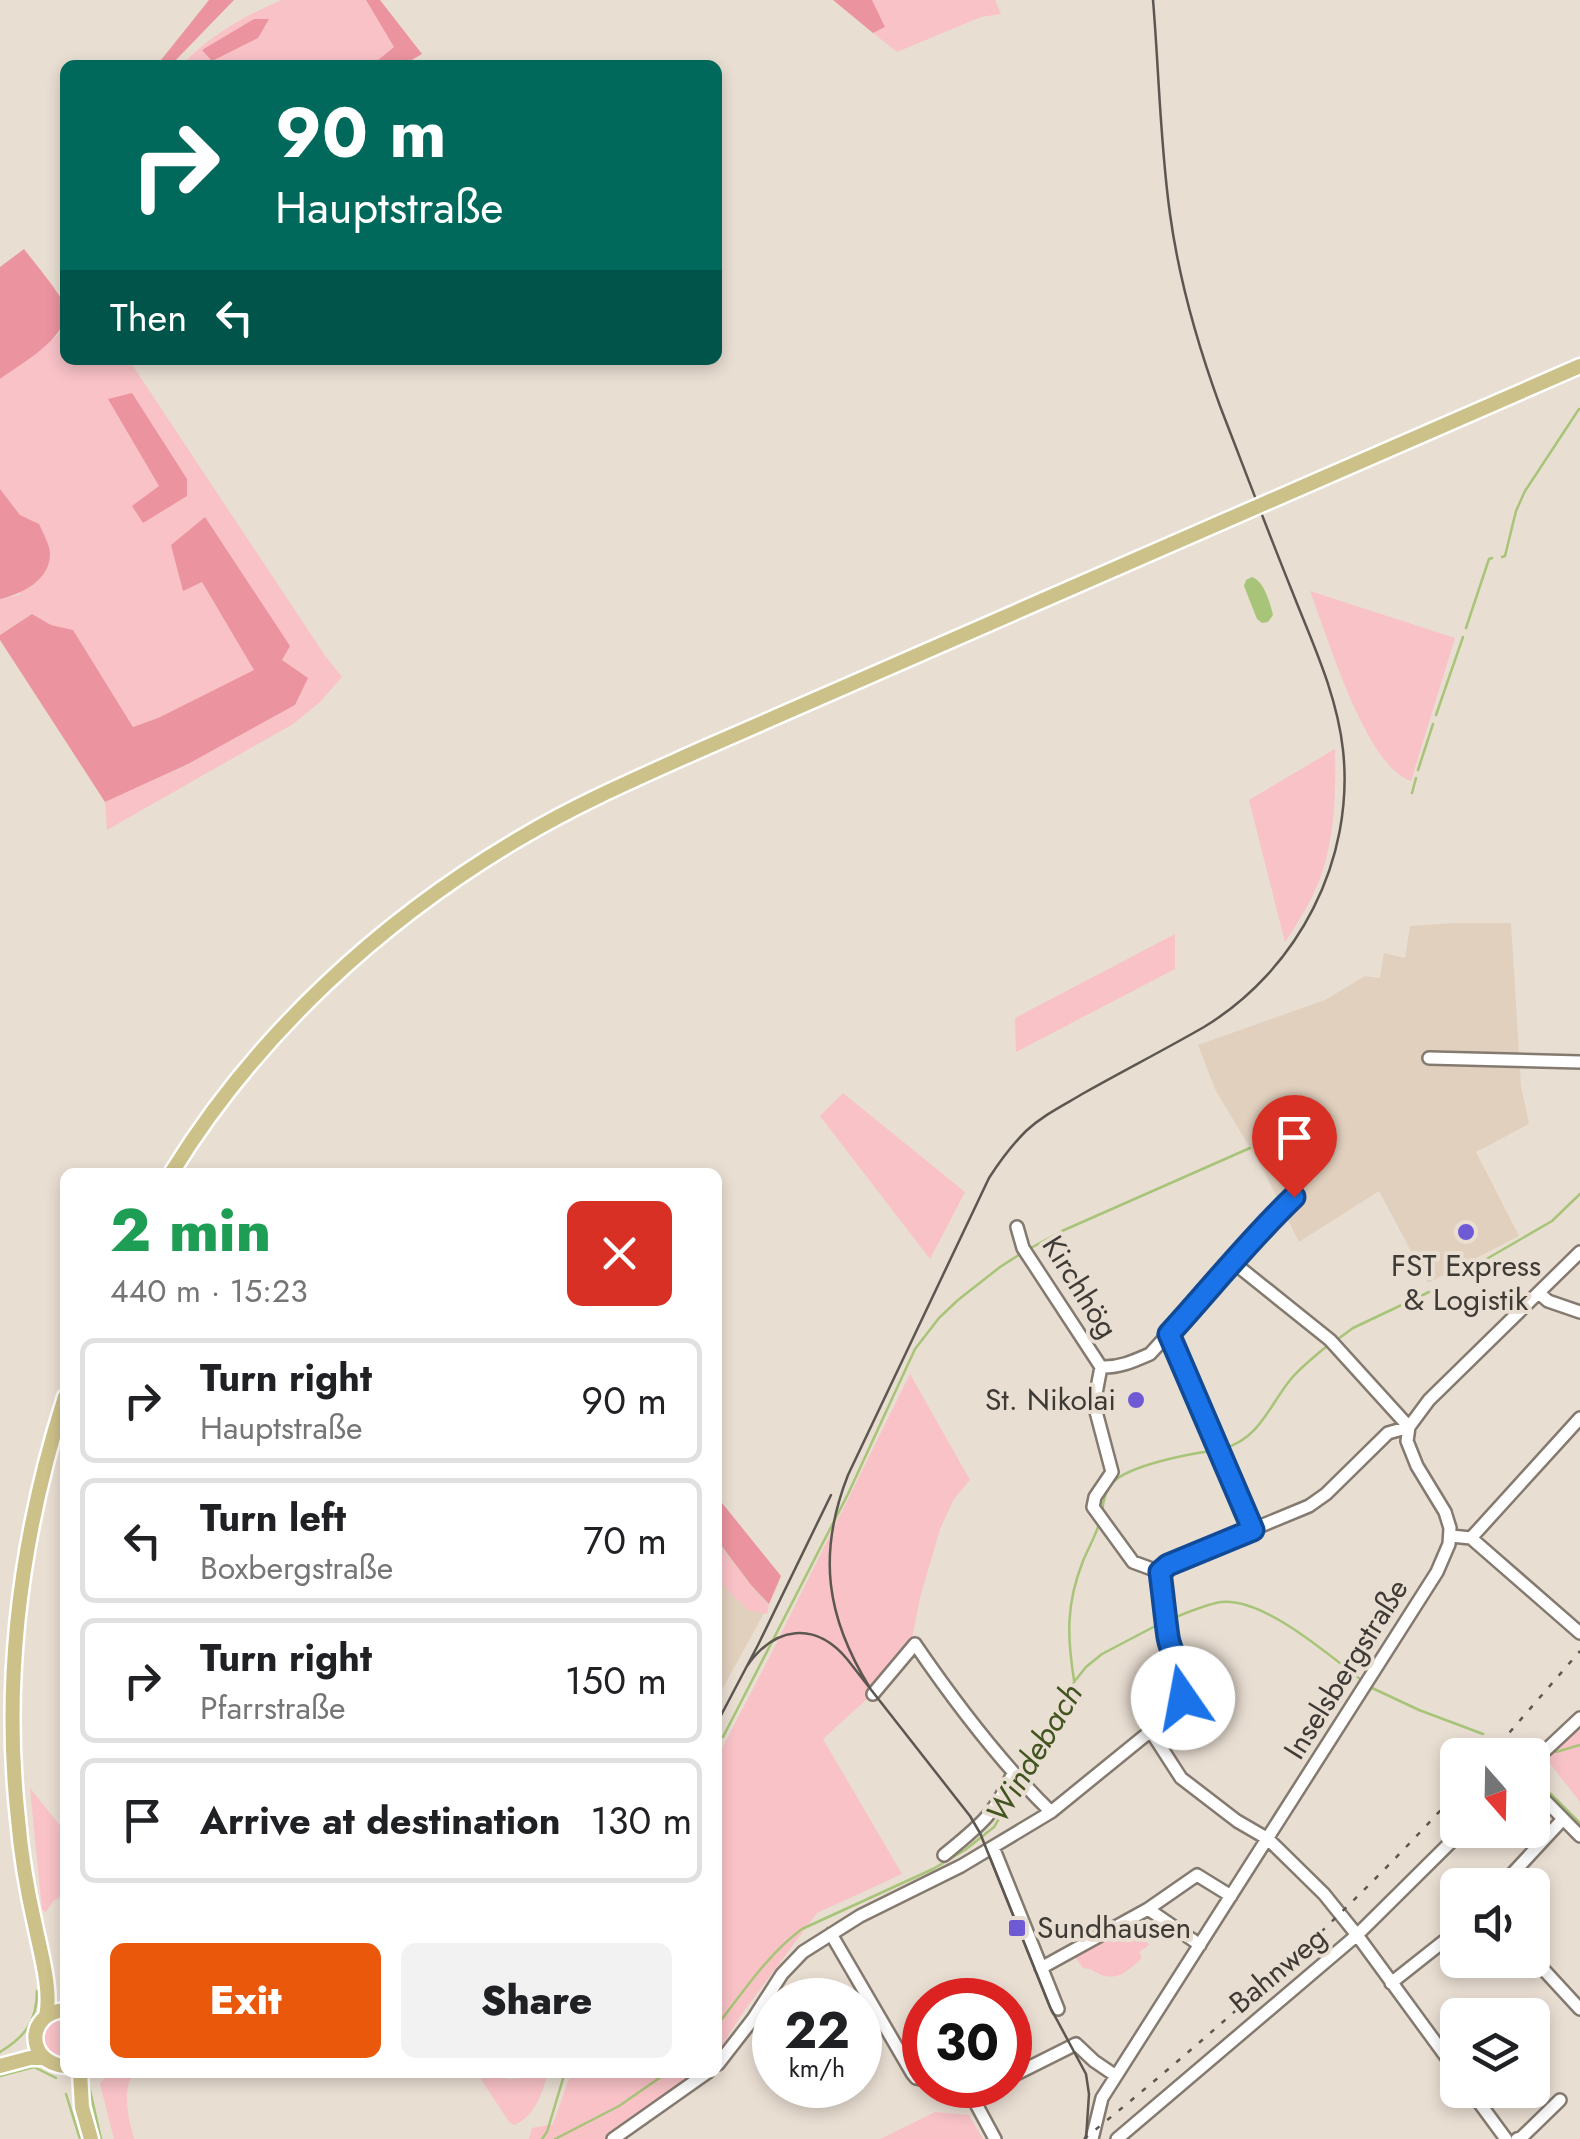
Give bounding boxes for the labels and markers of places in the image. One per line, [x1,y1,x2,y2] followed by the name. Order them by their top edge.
[1252,1095,1337,1198] pin
[1455,1221,1477,1243] marker: FST Express & Logistik
[1391,1244,1541,1321] place label: FST Express & Logistik
[985,1378,1116,1421] place label: St. Nikolai
[1125,1389,1147,1411] marker: St. Nikolai
[1037,1906,1191,1949] place label: Sundhausen
[1006,1917,1028,1939] marker: Sundhausen

